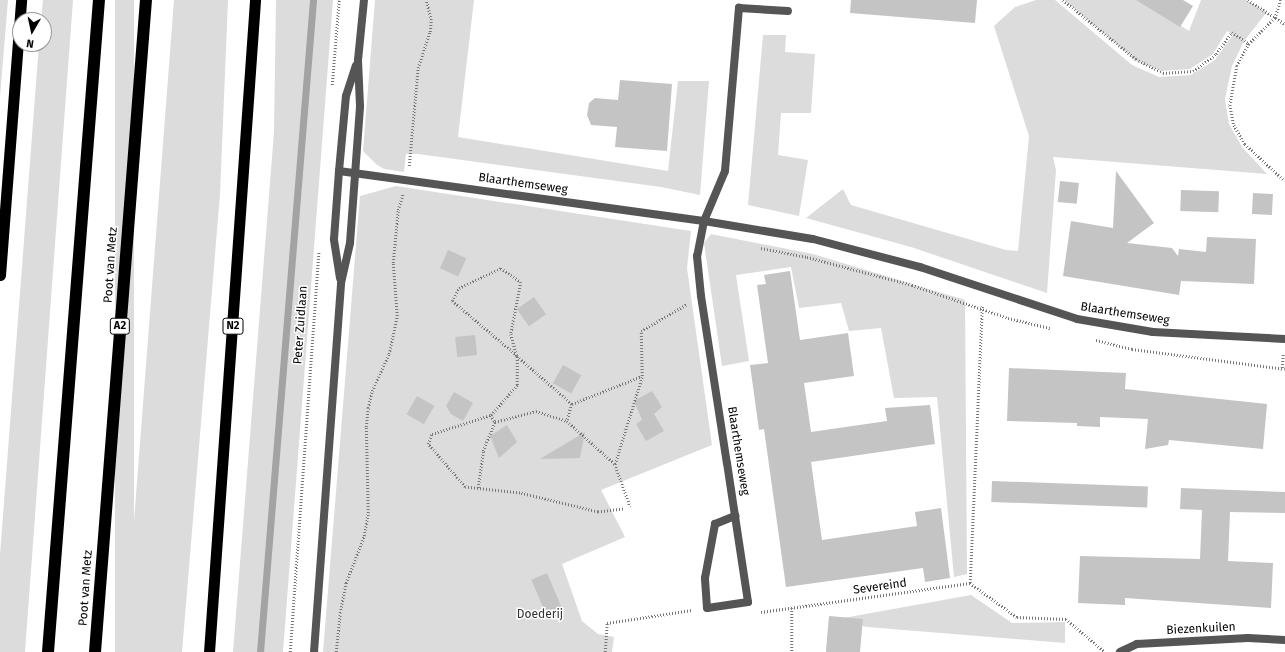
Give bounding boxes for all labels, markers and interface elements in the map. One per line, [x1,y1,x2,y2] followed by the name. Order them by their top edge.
[12,12,52,52] north arrow
[26,36,35,50] text: N
[477,171,569,197] street label: Blaarthemseweg
[101,227,121,303] street label: Poot van Metz
[291,285,311,365] street label: Peter Zuidlaan
[1079,300,1171,328] street label: Blaarthemseweg
[109,317,131,335] road number: A2
[222,317,244,335] road number: N2
[724,405,752,497] street label: Blaarthemseweg
[76,550,96,626] street label: Poot van Metz
[852,576,908,598] street label: Severeind
[517,608,563,622] park label: Doederij
[1166,620,1236,638] street label: Biezenkuilen

